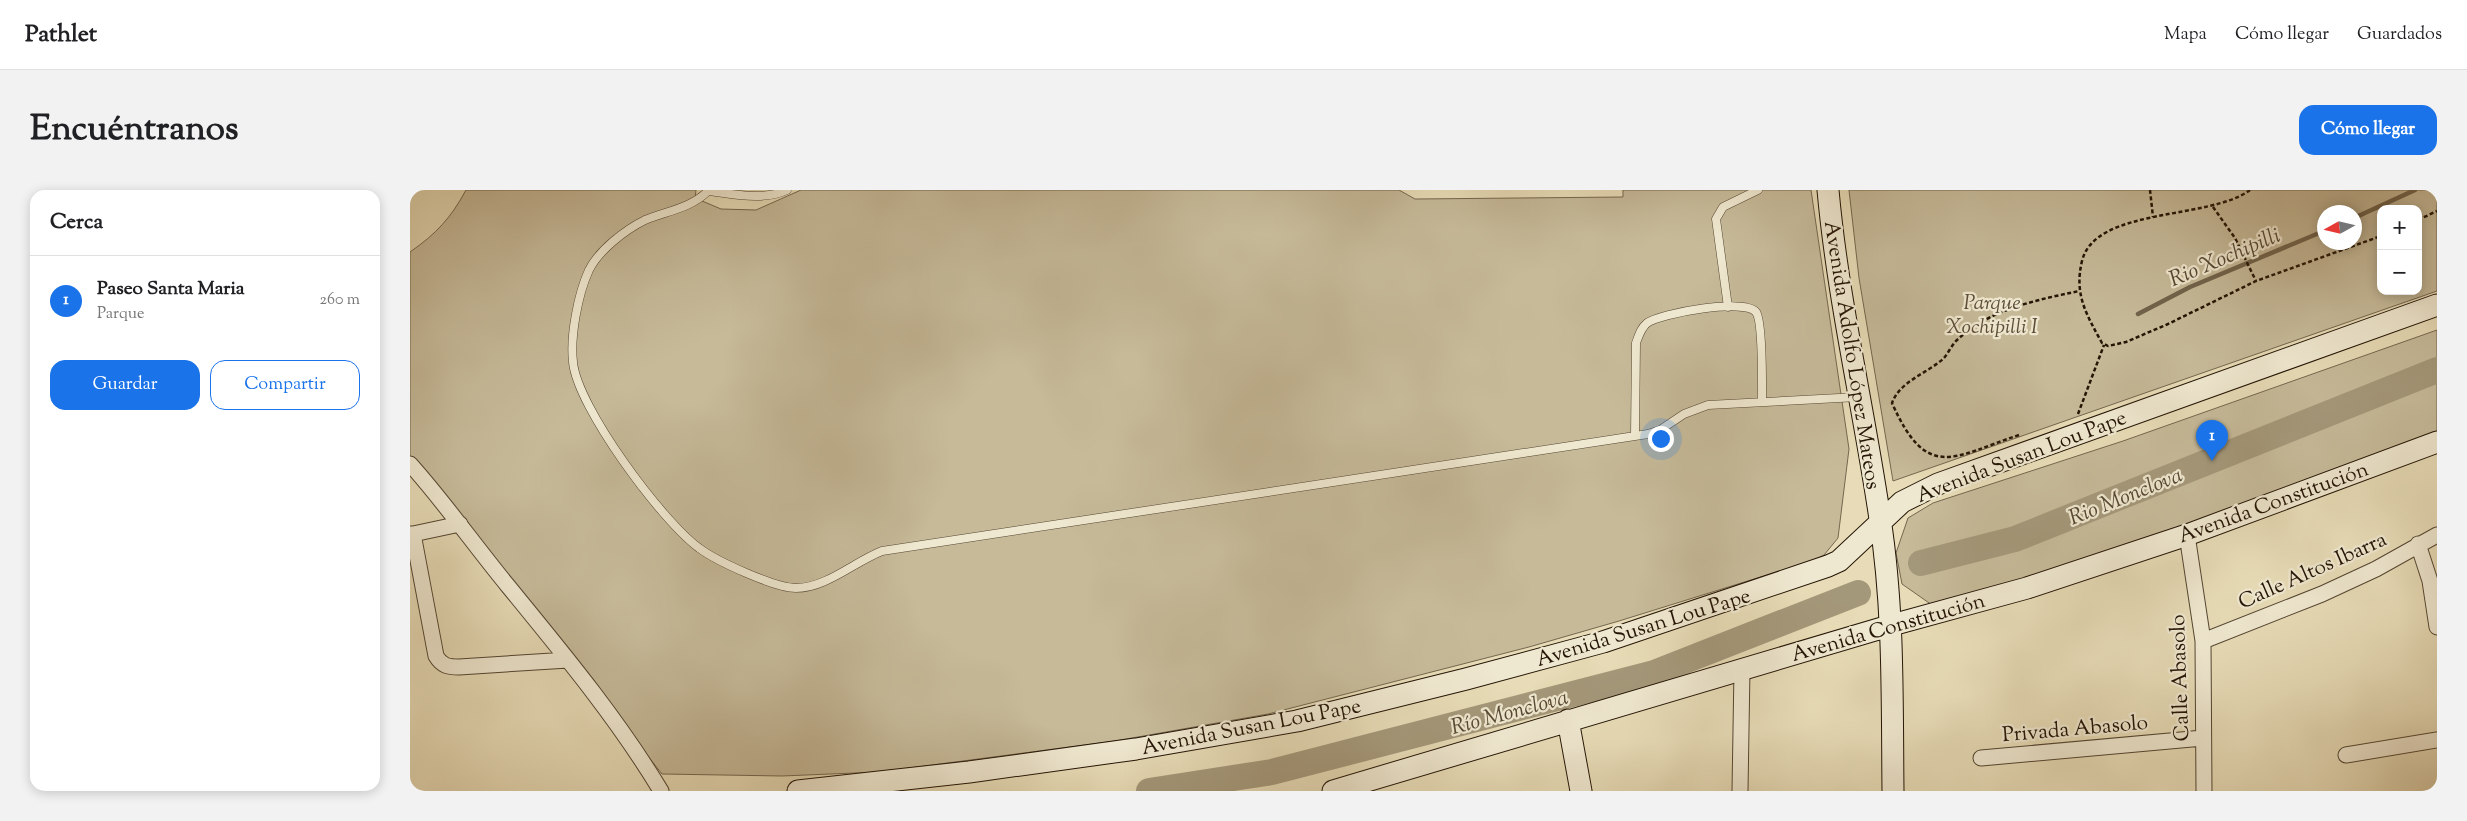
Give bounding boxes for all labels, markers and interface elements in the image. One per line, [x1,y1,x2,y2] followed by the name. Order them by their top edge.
[25,18,97,52] text: Pathlet
[2164,22,2207,48] text: Mapa
[2235,22,2329,48] text: Cómo llegar
[2357,22,2442,48] text: Guardados
[30,105,239,156] text: Encuéntranos
[2299,105,2437,155] button: Cómo llegar
[2317,205,2362,250] north arrow
[2377,205,2422,295] map controls
[2377,205,2422,250] button: +
[50,208,103,238] text: Cerca
[1815,219,1887,492] street label: Avenida Adolfo López Mateos
[2165,221,2286,297] water label: Rio Xochipilli
[2377,250,2422,295] button: −
[97,276,245,303] text: Paseo Santa Maria
[63,289,69,312] text: 1
[319,289,360,312] text: 260 m
[1946,289,2038,343] park label: Parque Xochipilli I
[97,303,144,326] text: Parque
[50,360,200,410] button: Guardar
[210,360,360,410] button: Compartir
[1912,404,2131,512] street label: Avenida Susan Lou Pape
[2196,420,2228,461] pin: 1
[1648,426,1674,452] your location
[2174,456,2373,552] street label: Avenida Constitución
[2064,460,2188,535] water label: Rio Monclova
[2234,526,2392,618] street label: Calle Altos Ibarra
[1533,582,1755,676] street label: Avenida Susan Lou Pape
[1788,587,1989,671] street label: Avenida Constitución
[2164,614,2198,742] street label: Calle Abasolo
[1447,683,1572,745] water label: Río Monclova
[1139,692,1364,764] street label: Avenida Susan Lou Pape
[2001,709,2149,751] street label: Privada Abasolo

